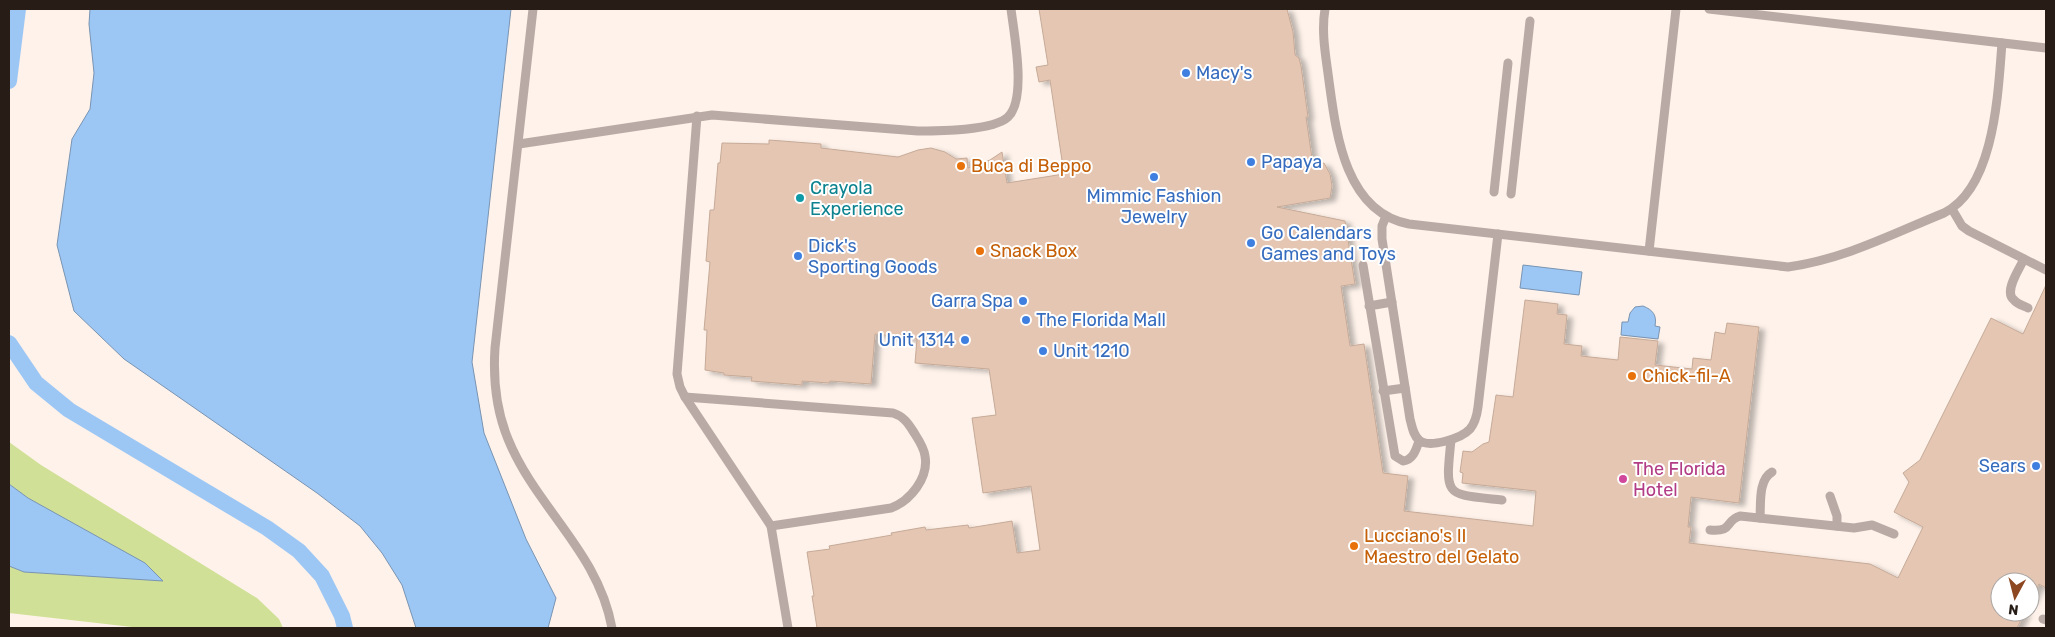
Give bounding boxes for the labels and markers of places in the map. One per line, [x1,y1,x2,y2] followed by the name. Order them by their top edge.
[1196,62,1253,84] place label: Macy's
[1180,67,1192,79] marker: Macy's
[1261,151,1322,173] place label: Papaya
[971,155,1092,177] place label: Buca di Beppo
[1245,156,1257,168] marker: Papaya
[955,160,967,172] marker: Buca di Beppo
[1148,171,1160,183] marker: Mimmic Fashion Jewelry
[810,177,904,220] place label: Crayola Experience
[1086,185,1222,228] place label: Mimmic Fashion Jewelry
[794,192,806,204] marker: Crayola Experience
[1261,222,1396,265] place label: Go Calendars Games and Toys
[808,235,937,278] place label: Dick's Sporting Goods
[1245,237,1257,249] marker: Go Calendars Games and Toys
[990,240,1078,262] place label: Snack Box
[974,245,986,257] marker: Snack Box
[792,250,804,262] marker: Dick's Sporting Goods
[931,290,1013,312] place label: Garra Spa
[1017,295,1029,307] marker: Garra Spa
[1036,309,1166,331] place label: The Florida Mall
[1020,314,1032,326] marker: The Florida Mall
[879,329,955,351] place label: Unit 1314
[959,334,971,346] marker: Unit 1314
[1053,340,1130,362] place label: Unit 1210
[1037,345,1049,357] marker: Unit 1210
[1642,365,1731,387] place label: Chick-fil-A
[1626,370,1638,382] marker: Chick-fil-A
[1979,455,2026,477] place label: Sears
[1633,458,1726,501] place label: The Florida Hotel
[2030,460,2042,472] marker: Sears
[1617,473,1629,485] marker: The Florida Hotel
[1364,525,1519,568] place label: Lucciano's II Maestro del Gelato
[1348,540,1360,552] marker: Lucciano's II Maestro del Gelato

